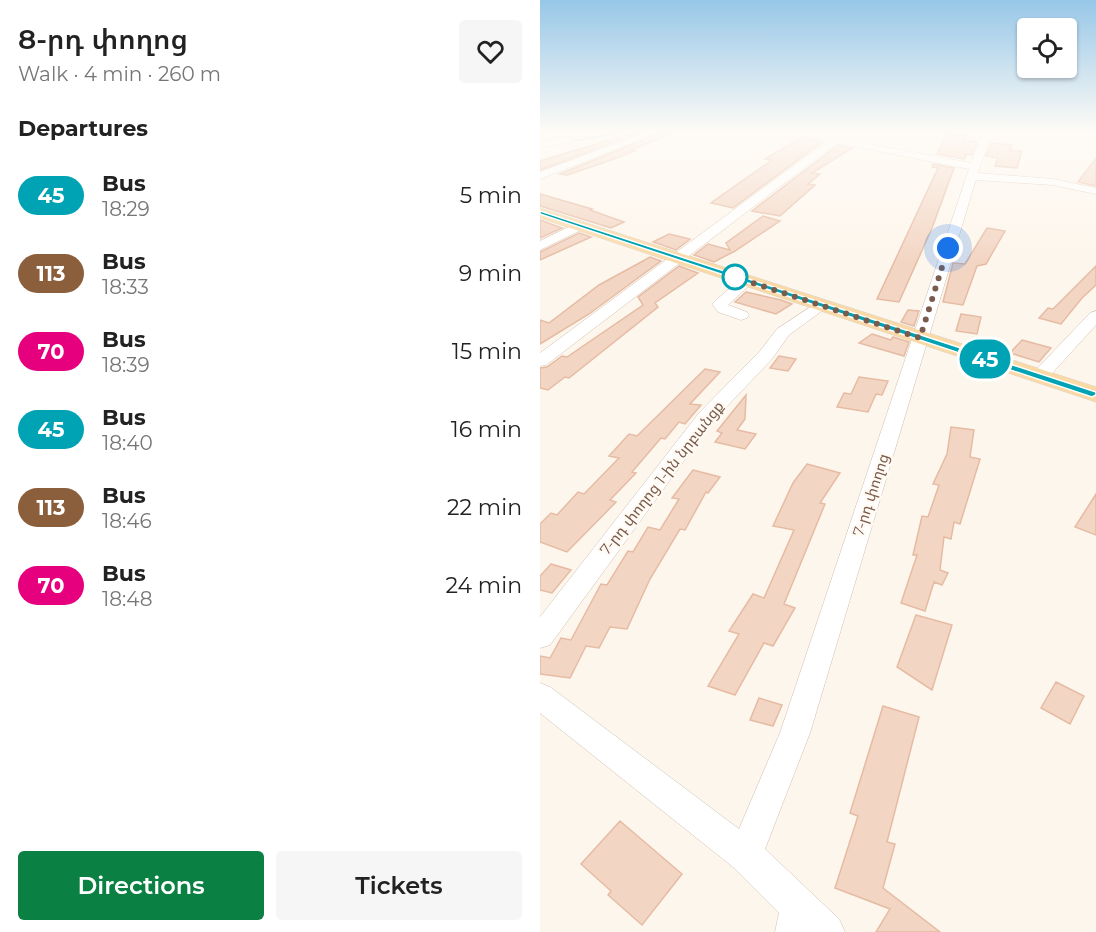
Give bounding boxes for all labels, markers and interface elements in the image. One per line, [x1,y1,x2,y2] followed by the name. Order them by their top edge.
[1017,18,1077,78] map controls
[1017,18,1077,78] button: locate
[459,20,522,83] button: heart
[18,22,188,56] text: 8-րդ փողոց
[18,62,221,86] text: Walk · 4 min · 260 m
[18,115,148,142] text: Departures
[102,170,146,197] text: Bus
[460,182,522,209] text: 5 min
[38,183,64,208] text: 45
[102,197,150,221] text: 18:29
[933,233,963,263] your location
[102,248,146,275] text: Bus
[459,260,522,287] text: 9 min
[37,261,65,286] text: 113
[722,264,748,290] unlabelled marker
[102,275,149,299] text: 18:33
[102,326,146,353] text: Bus
[452,338,522,365] text: 15 min
[38,339,64,364] text: 70
[958,340,1012,378] line badge: 45
[972,347,998,372] text: 45
[102,353,150,377] text: 18:39
[596,397,728,559] street label: 7-րդ փողոց 1-ին նրբանցք
[102,404,146,431] text: Bus
[451,416,522,443] text: 16 min
[38,417,64,442] text: 45
[102,431,153,455] text: 18:40
[848,451,893,539] street label: 7-րդ փողոց
[102,482,146,509] text: Bus
[447,494,522,521] text: 22 min
[37,495,65,520] text: 113
[102,509,152,533] text: 18:46
[102,560,146,587] text: Bus
[446,572,522,599] text: 24 min
[38,573,64,598] text: 70
[102,587,152,611] text: 18:48
[18,851,264,920] button: Directions
[276,851,522,920] button: Tickets

